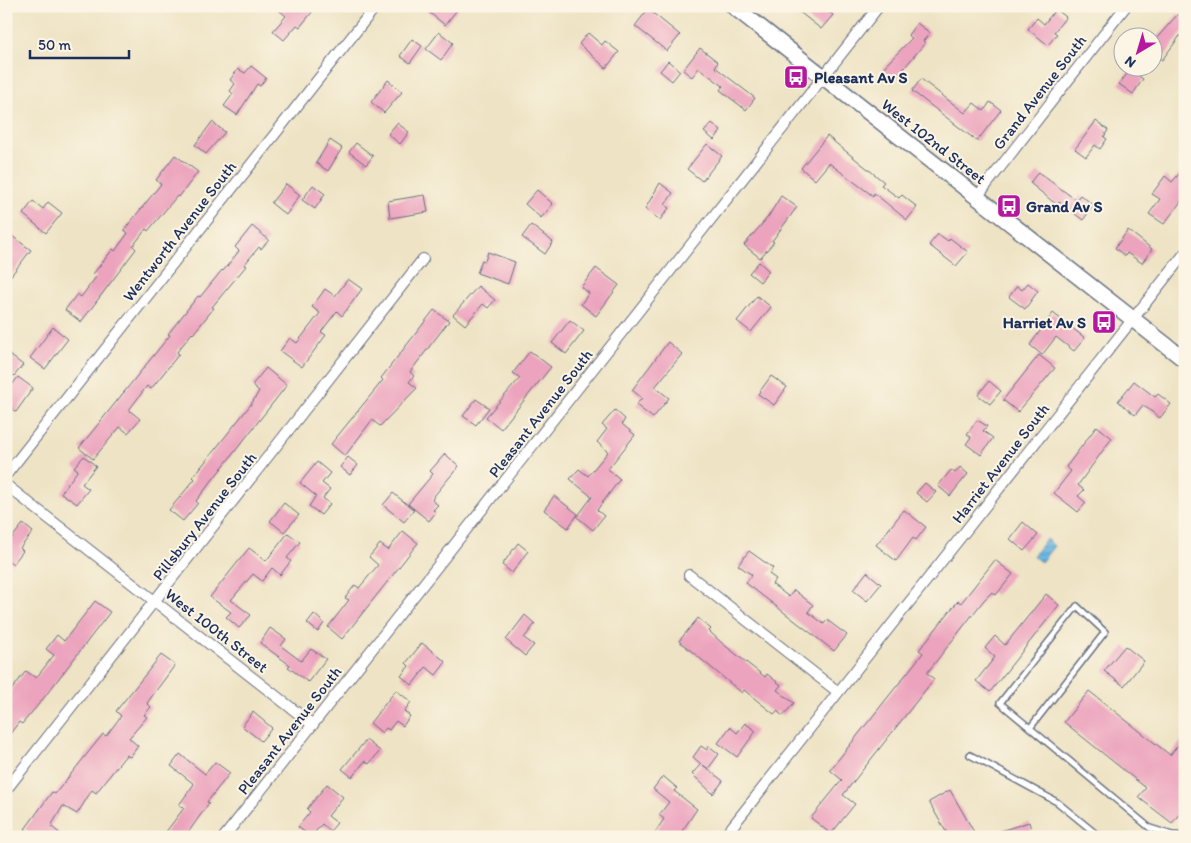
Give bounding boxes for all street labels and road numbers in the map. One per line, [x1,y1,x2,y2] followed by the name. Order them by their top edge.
[989,31,1090,153] street label: Grand Avenue South
[878,95,990,188] street label: West 102nd Street
[119,157,240,305] street label: Wentworth Avenue South
[484,345,596,481] street label: Pleasant Avenue South
[948,400,1053,527] street label: Harriet Avenue South
[148,448,260,584] street label: Pillsbury Avenue South
[161,584,272,676] street label: West 100th Street
[233,662,345,798] street label: Pleasant Avenue South

